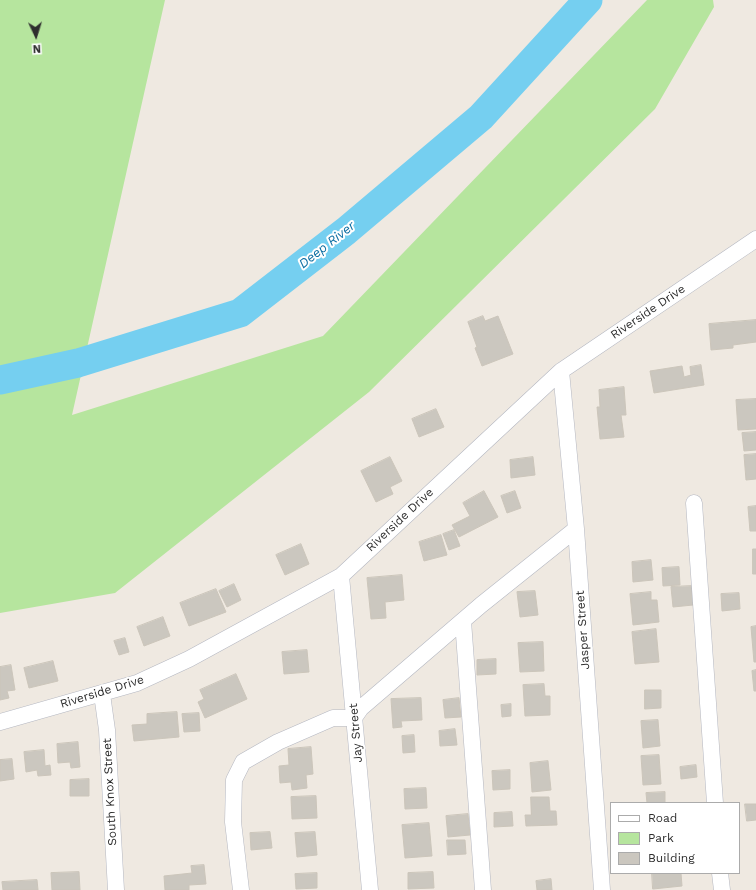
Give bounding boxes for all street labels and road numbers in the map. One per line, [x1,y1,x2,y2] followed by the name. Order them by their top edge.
[608,282,688,342] street label: Riverside Drive
[363,485,437,555] street label: Riverside Drive
[573,590,593,670] street label: Jasper Street
[58,672,146,712] street label: Riverside Drive
[346,703,366,763] street label: Jay Street
[100,738,120,846] street label: South Knox Street

